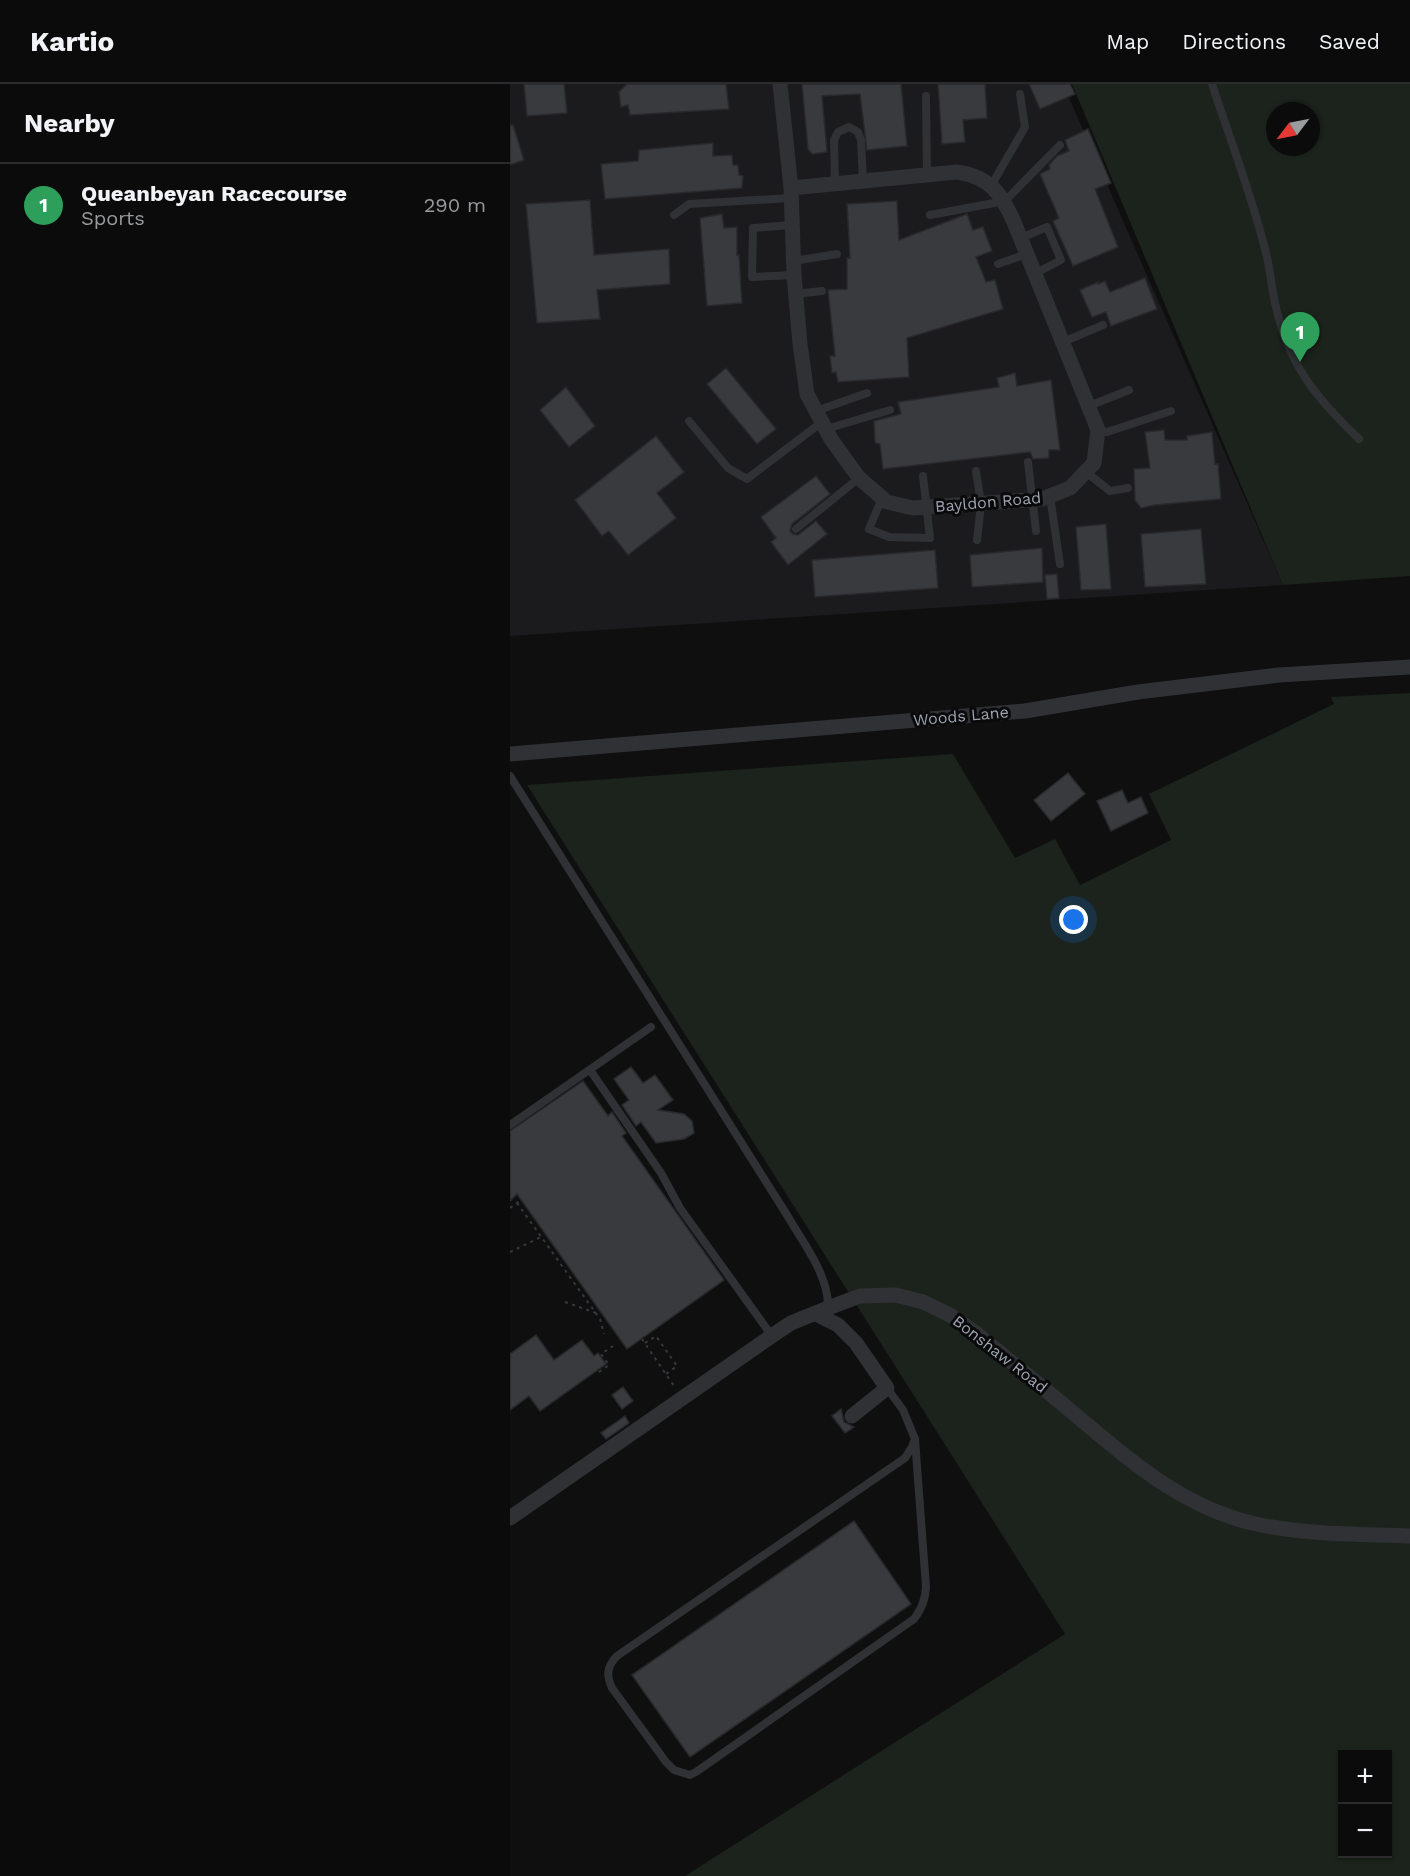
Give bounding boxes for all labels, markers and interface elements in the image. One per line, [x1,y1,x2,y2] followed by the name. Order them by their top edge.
[30,25,114,58] text: Kartio
[1106,29,1149,54] text: Map
[1182,29,1286,54] text: Directions
[1319,29,1380,54] text: Saved
[1266,102,1320,156] north arrow
[24,108,115,138] text: Nearby
[81,181,347,206] text: Queanbeyan Racecourse
[39,193,48,217] text: 1
[424,193,486,217] text: 290 m
[81,206,145,230] text: Sports
[1280,312,1320,362] pin: 1
[934,488,1042,516] street label: Bayldon Road
[912,702,1010,730] street label: Woods Lane
[1059,905,1088,934] your location
[949,1311,1051,1397] street label: Bonshaw Road
[1338,1750,1392,1858] map controls
[1338,1750,1392,1804] button: +
[1338,1804,1392,1858] button: −

